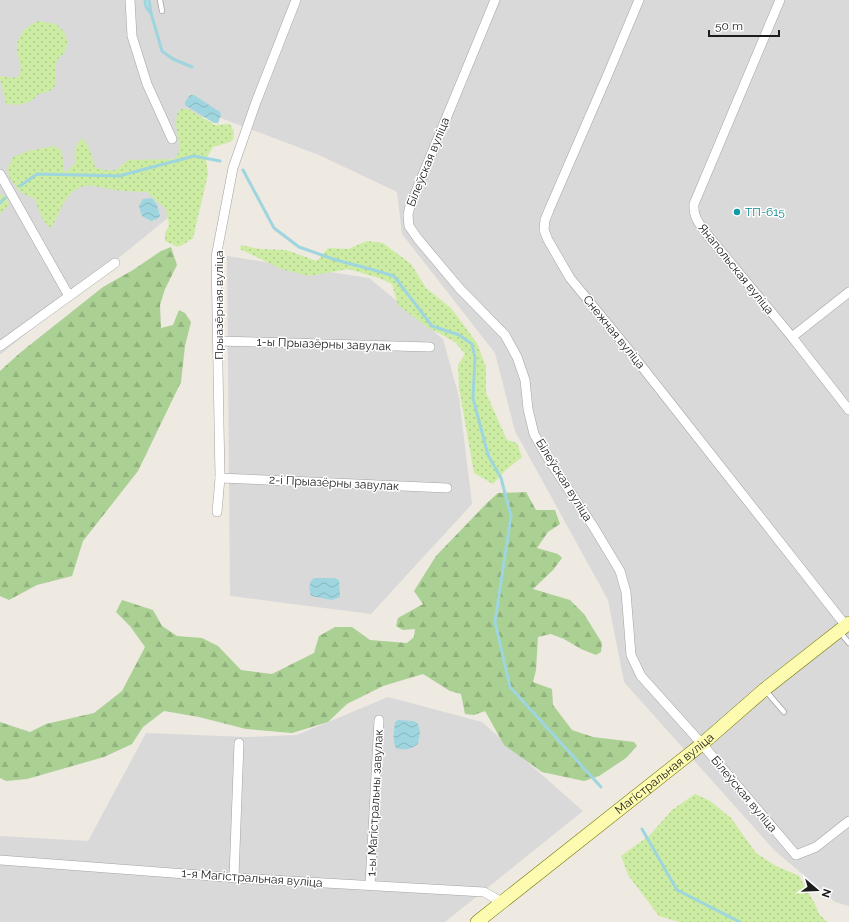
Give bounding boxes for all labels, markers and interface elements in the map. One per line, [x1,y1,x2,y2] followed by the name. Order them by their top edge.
[709,12,779,38] scale bar
[715,19,743,33] text: 50 m
[404,115,452,209] street label: Білеўская вуліца
[745,205,785,219] place label: ТП-615
[732,207,742,217] marker: ТП-615
[695,221,777,317] street label: Янапольская вуліца
[212,250,226,360] street label: Прыазёрная вуліца
[580,292,648,372] street label: Снежная вуліца
[256,335,392,353] street label: 1-ы Прыазёрны завулак
[533,436,595,524] street label: Білеўская вуліца
[269,473,399,493] street label: 2-і Прыазёрны завулак
[364,729,386,877] street label: 1-ы Магістральны завулак
[612,730,717,817] street label: Магістральная вуліца
[708,753,780,835] street label: Білеўская вуліца
[181,866,323,890] street label: 1-я Магістральная вуліца
[797,870,837,910] north arrow
[818,887,833,899] text: N

